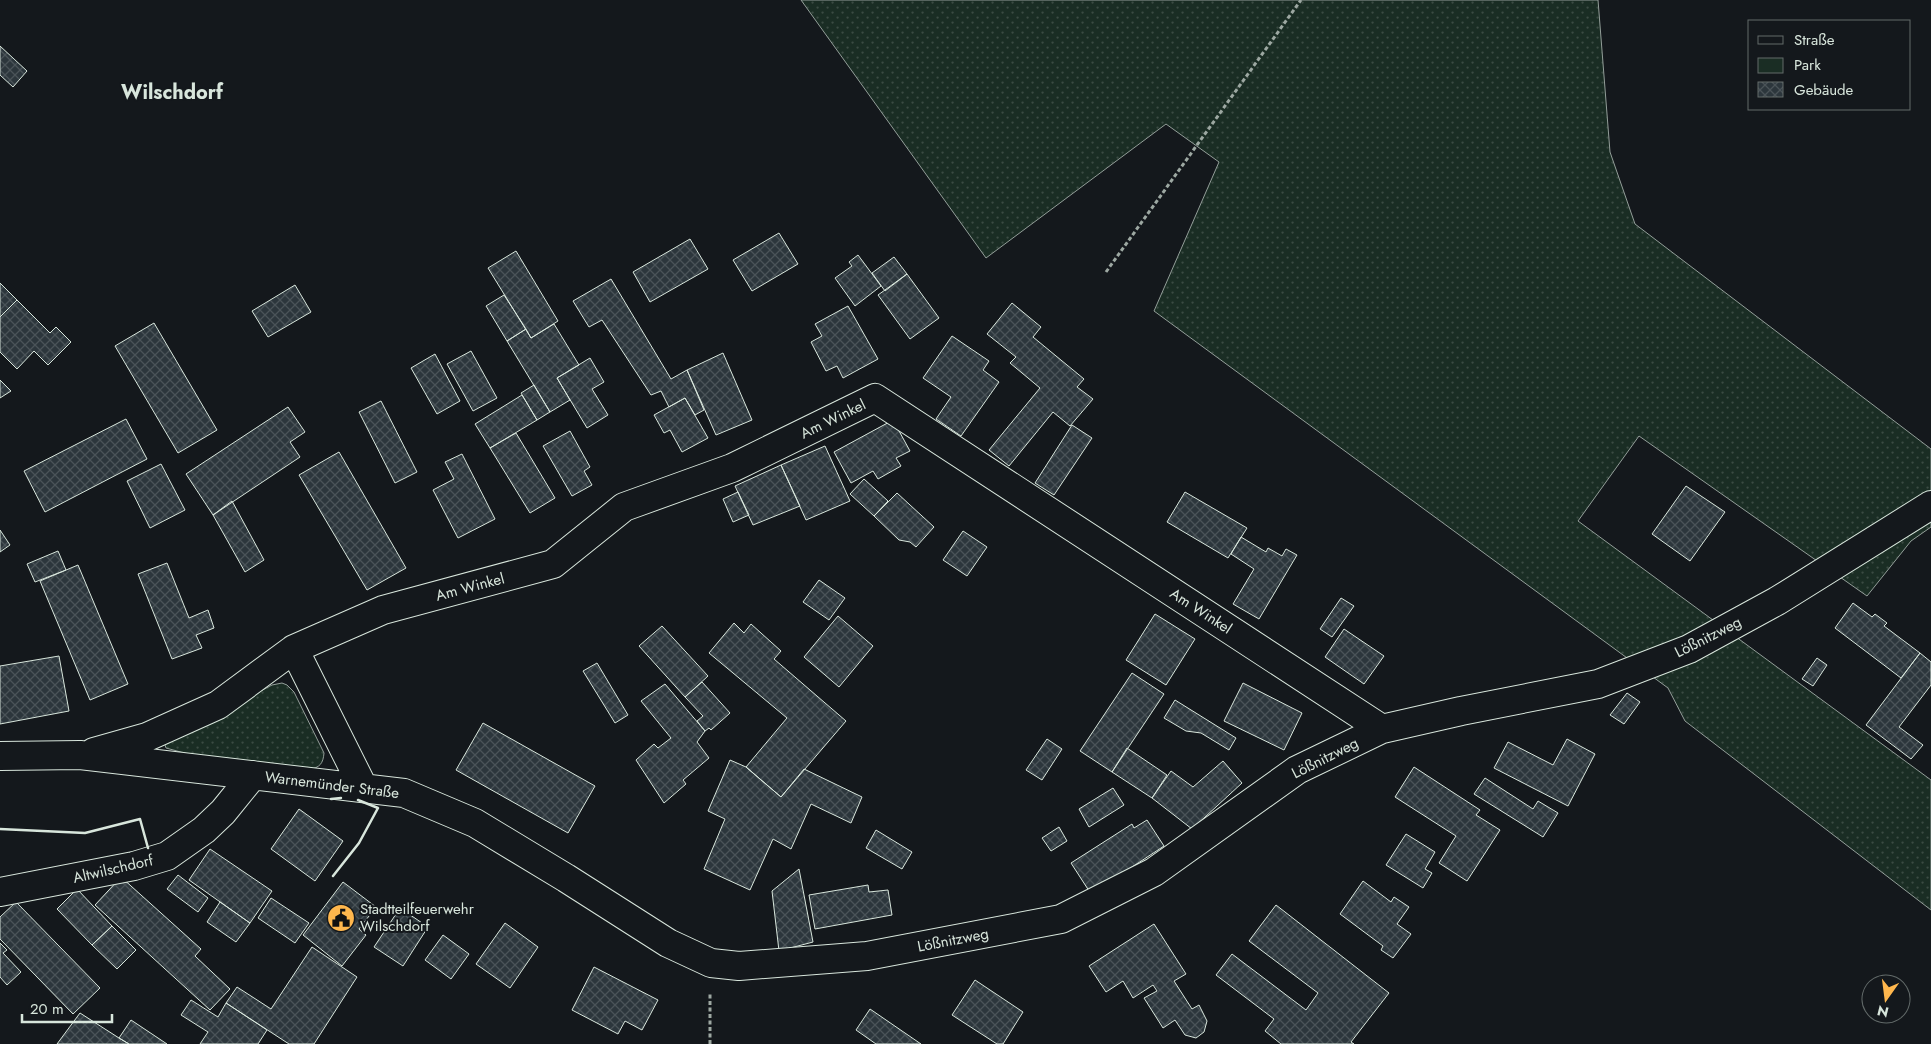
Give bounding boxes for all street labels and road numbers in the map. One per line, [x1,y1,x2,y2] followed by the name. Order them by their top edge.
[797,394,869,444] street label: Am Winkel
[433,567,507,607] street label: Am Winkel
[1166,583,1236,639] street label: Am Winkel
[1671,611,1745,663] street label: Lößnitzweg
[1288,732,1362,784] street label: Lößnitzweg
[264,766,401,804] street label: Warnemünder Straße
[71,849,156,889] street label: Altwilschdorf
[915,922,991,958] street label: Lößnitzweg

